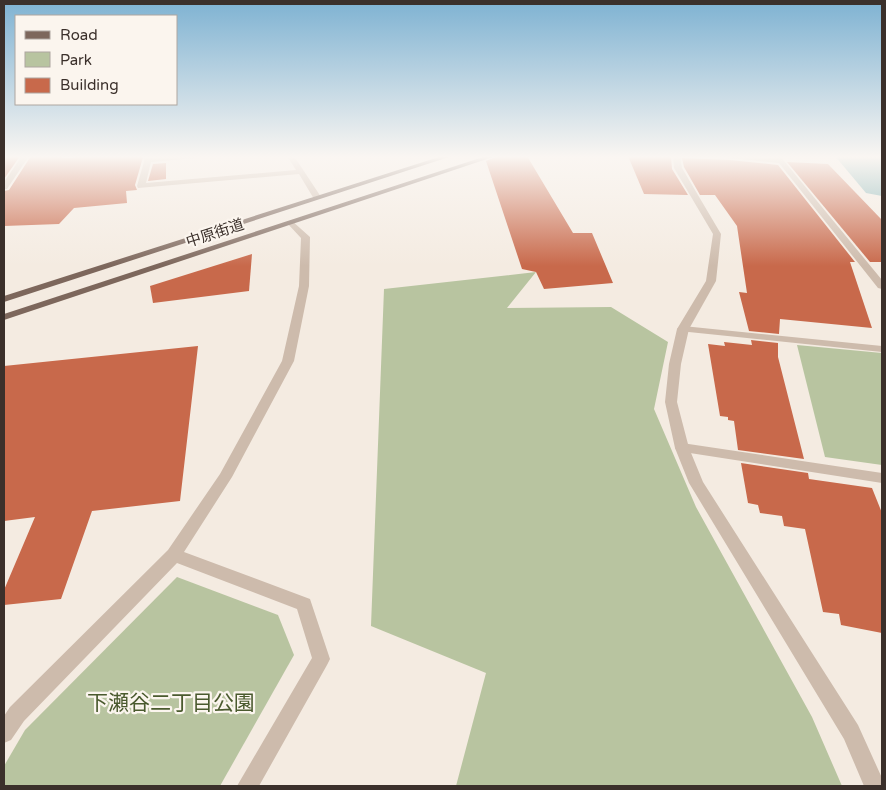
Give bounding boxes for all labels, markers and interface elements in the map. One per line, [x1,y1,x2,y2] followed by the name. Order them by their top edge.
[15,15,178,105] legend
[60,26,98,44] text: Road
[60,51,92,69] text: Park
[60,76,119,94] text: Building
[184,215,246,251] street label: 中原街道
[87,691,255,716] park label: 下瀬谷二丁目公園

